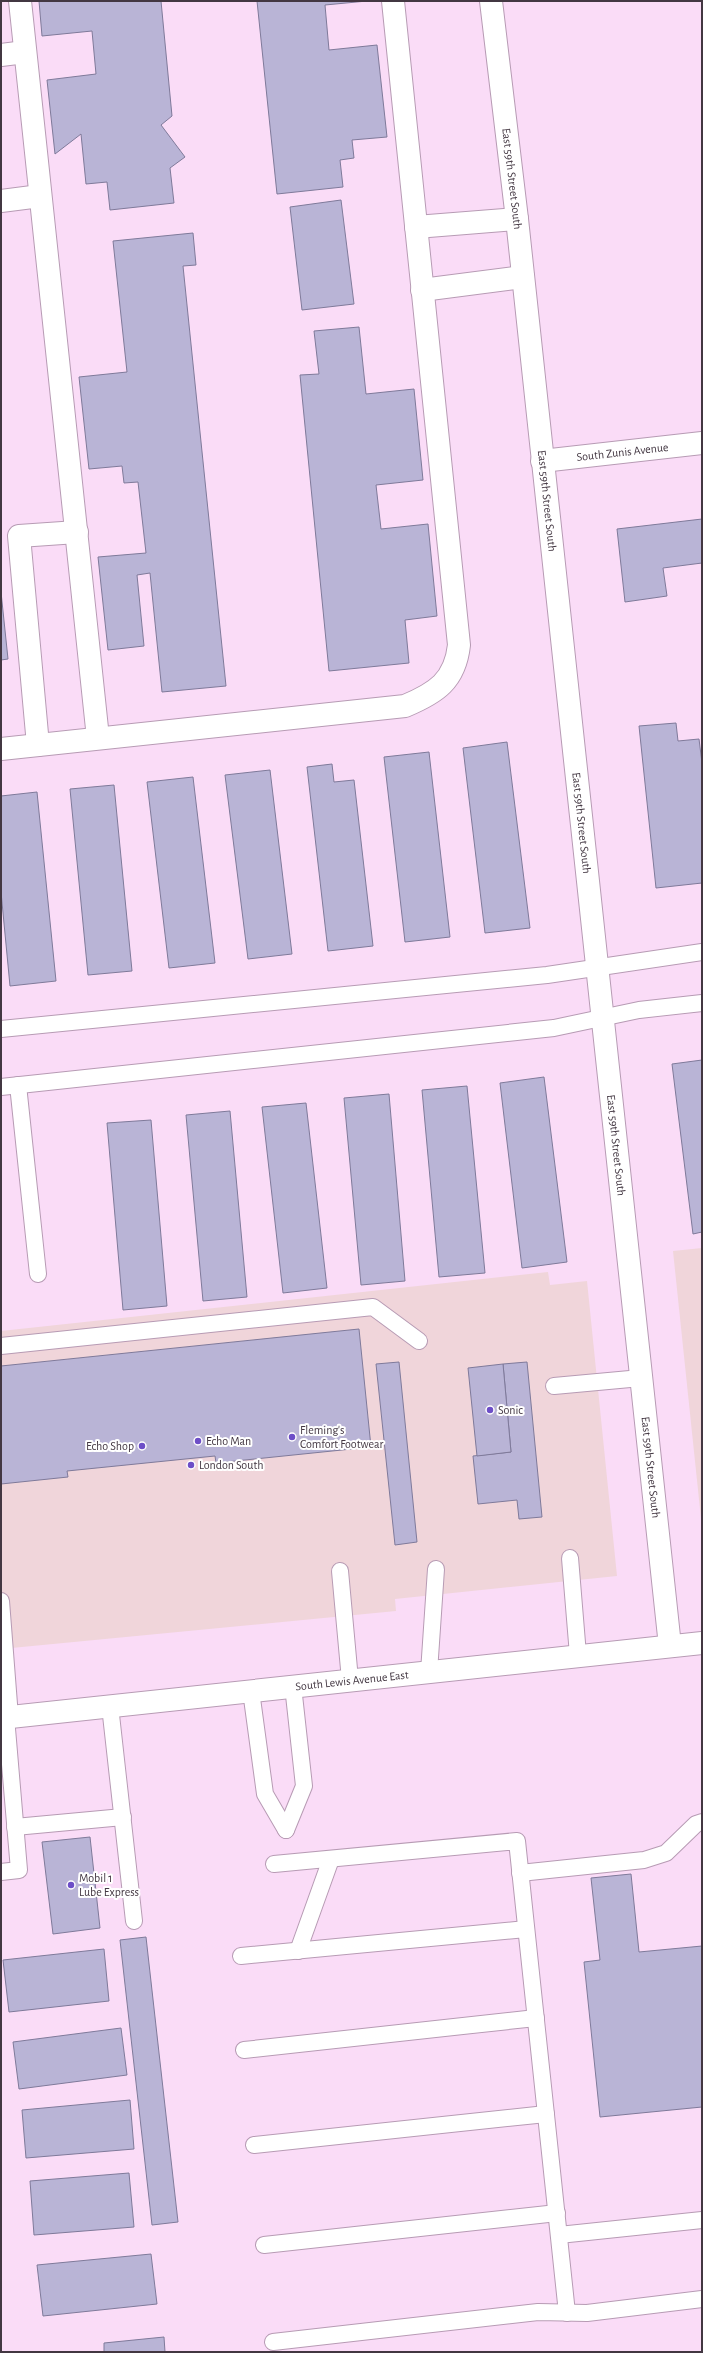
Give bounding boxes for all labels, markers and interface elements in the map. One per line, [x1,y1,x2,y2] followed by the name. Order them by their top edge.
[500,127,524,230] street label: East 59th Street South
[576,441,669,463] street label: South Zunis Avenue
[536,450,559,552] street label: East 59th Street South
[570,772,593,874] street label: East 59th Street South
[605,1094,628,1196] street label: East 59th Street South
[498,1404,523,1416] place label: Sonic
[485,1405,495,1415] marker: Sonic
[639,1416,662,1519] street label: East 59th Street South
[300,1424,383,1450] place label: Fleming's Comfort Footwear
[287,1432,297,1442] marker: Fleming's Comfort Footwear
[206,1435,251,1447] place label: Echo Man
[193,1436,203,1446] marker: Echo Man
[86,1440,134,1452] place label: Echo Shop
[137,1441,147,1451] marker: Echo Shop
[199,1459,263,1471] place label: London South
[186,1460,196,1470] marker: London South
[295,1668,409,1692] street label: South Lewis Avenue East
[79,1872,139,1898] place label: Mobil 1 Lube Express
[66,1880,76,1890] marker: Mobil 1 Lube Express

